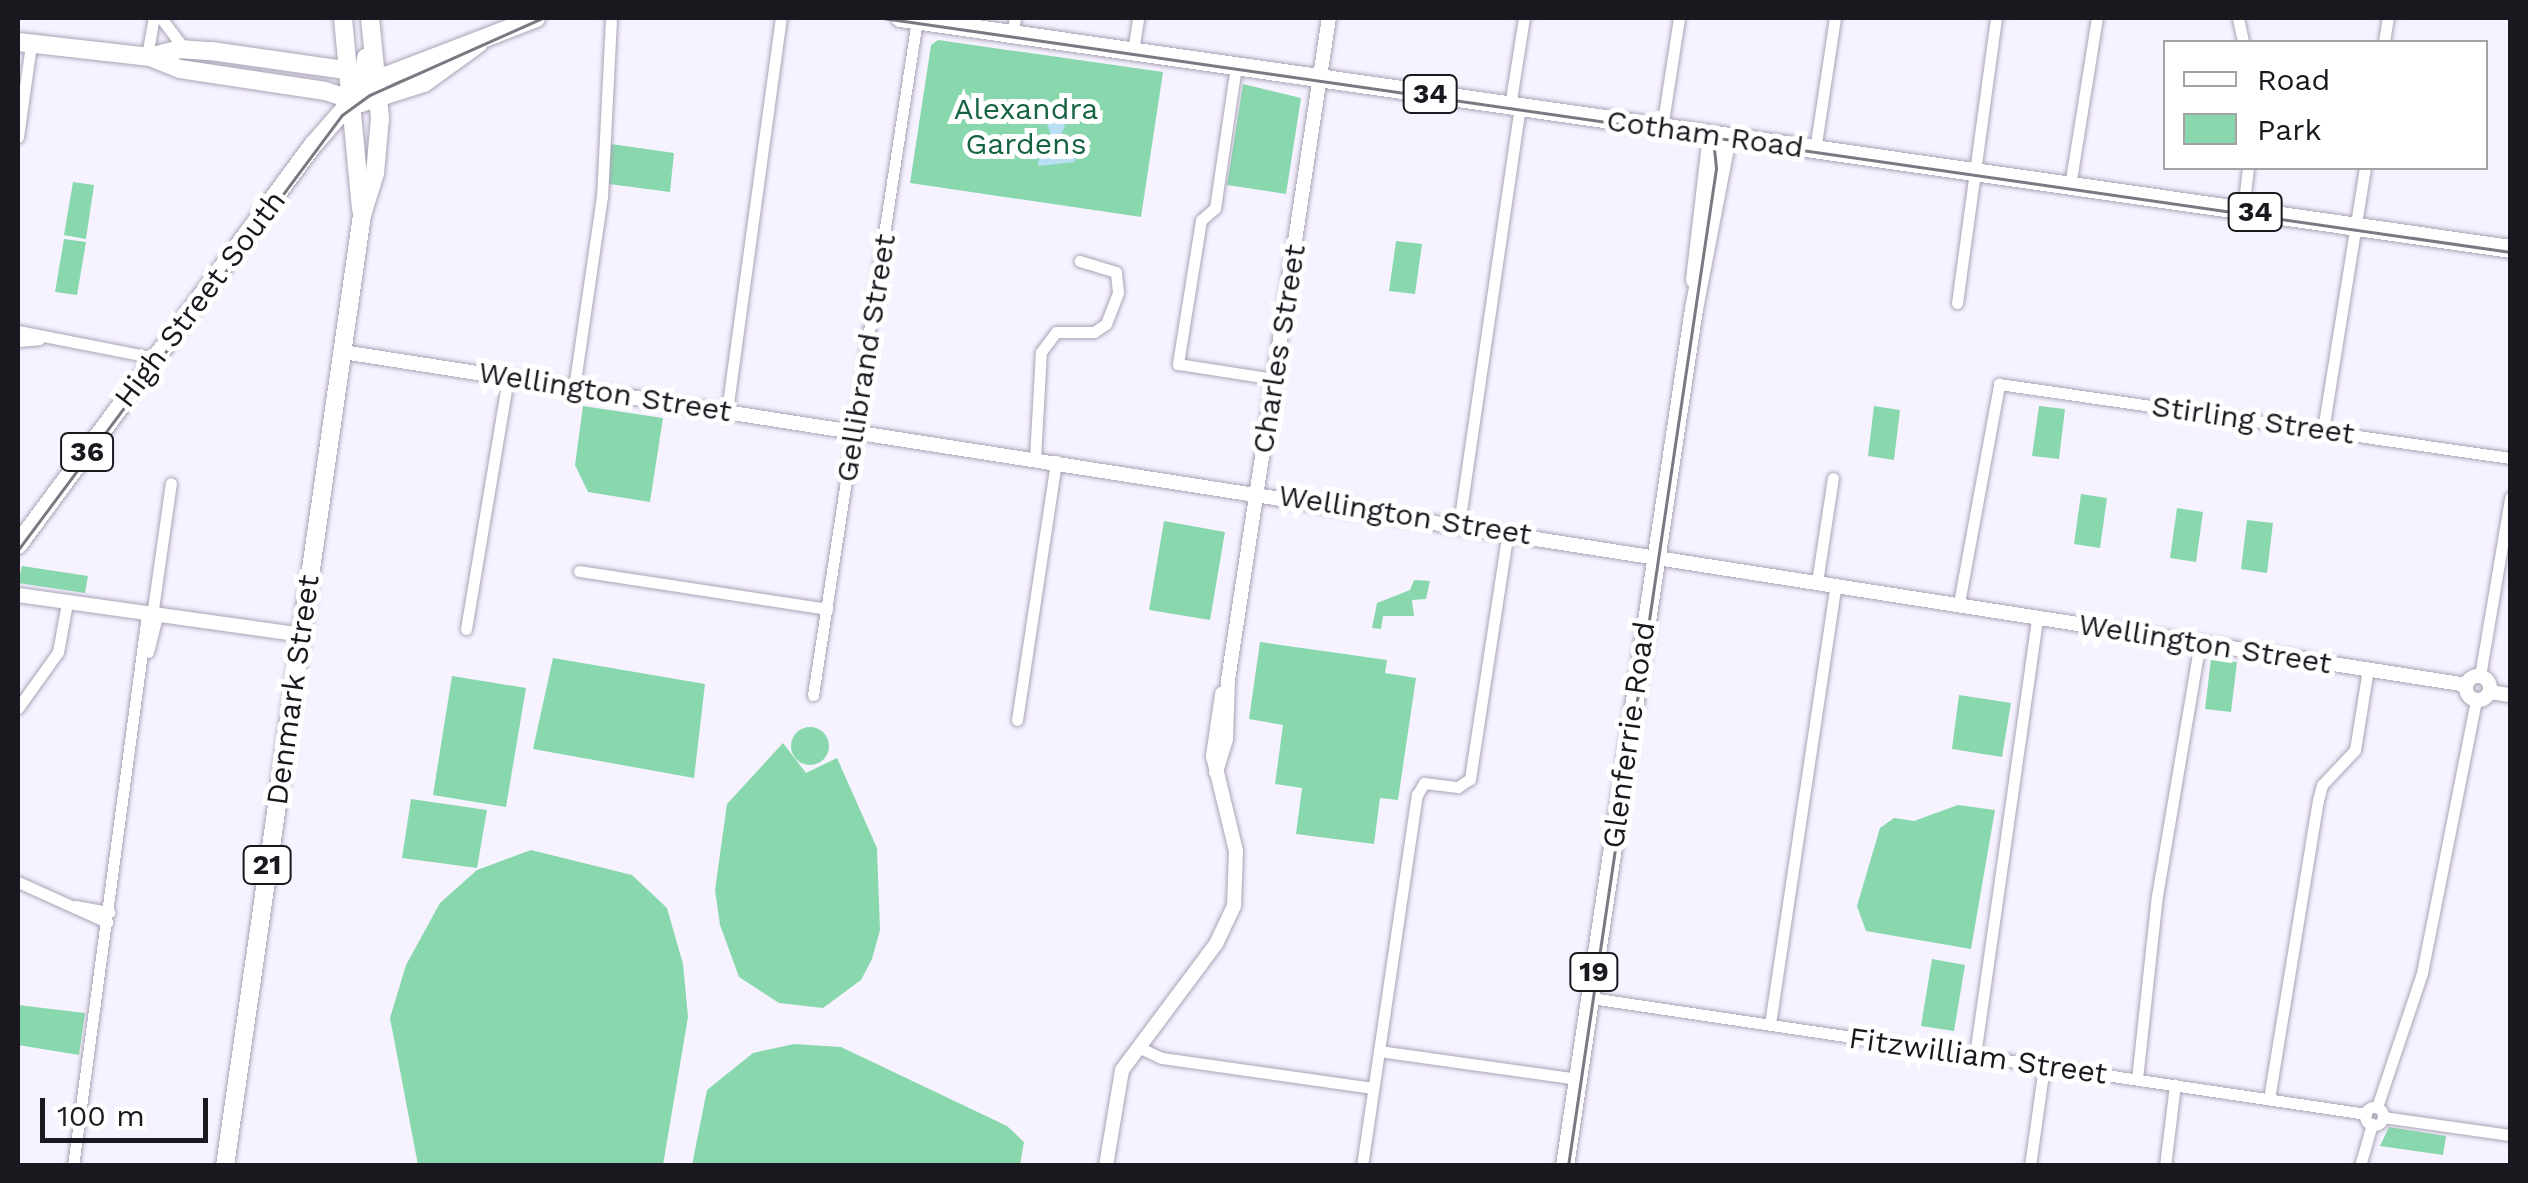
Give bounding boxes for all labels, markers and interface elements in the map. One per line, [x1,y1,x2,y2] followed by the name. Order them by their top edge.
[2163,40,2488,170] legend
[2257,62,2330,97] text: Road
[1402,71,1458,117] road number: 34
[954,91,1098,162] park label: Alexandra Gardens
[1604,102,1806,166] street label: Cotham Road
[2257,112,2322,147] text: Park
[107,183,293,415] street label: High Street South
[2228,189,2282,235] road number: 34
[829,231,903,485] street label: Gellibrand Street
[1245,242,1313,456] street label: Charles Street
[476,354,734,430] street label: Wellington Street
[2149,388,2357,452] street label: Stirling Street
[59,429,114,475] road number: 36
[1276,477,1534,553] street label: Wellington Street
[259,572,327,808] street label: Denmark Street
[2076,606,2334,682] street label: Wellington Street
[1595,619,1663,851] street label: Glenferrie Road
[242,842,292,888] road number: 21
[1569,949,1619,995] road number: 19
[1847,1020,2109,1092] street label: Fitzwilliam Street
[45,1078,212,1140] scale bar
[57,1098,145,1133] text: 100 m

